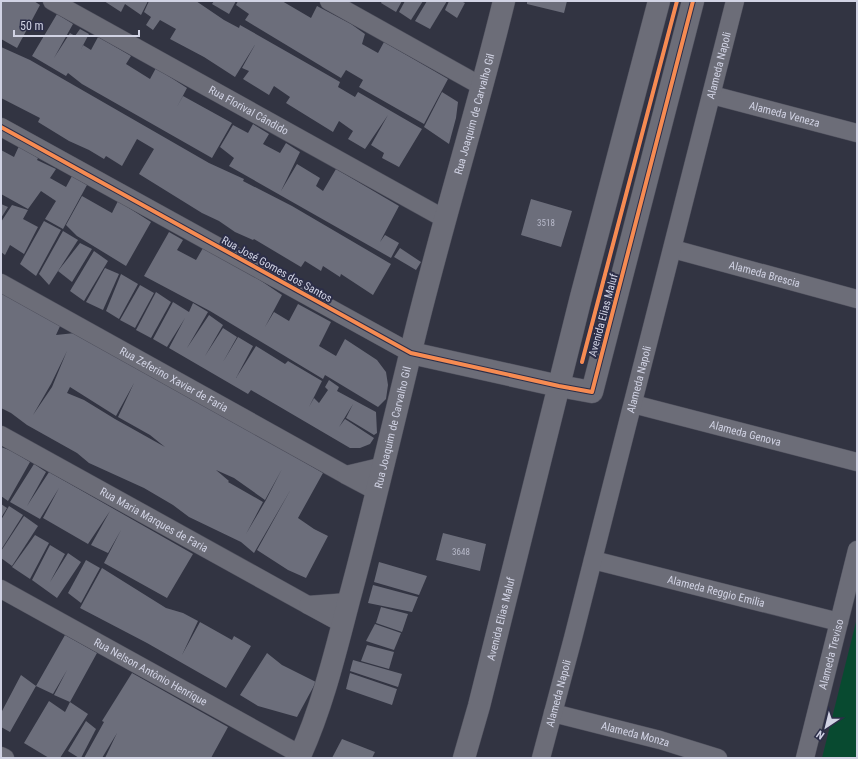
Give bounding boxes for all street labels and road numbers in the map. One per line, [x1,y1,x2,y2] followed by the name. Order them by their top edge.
[704,30,734,101] street label: Alameda Napoli
[452,52,497,176] street label: Rua Joaquim de Carvalho Gil
[206,83,291,138] street label: Rua Florival Cândido
[748,99,821,130] street label: Alameda Veneza
[219,234,334,305] street label: Rua José Gomes dos Santos
[727,259,802,290] street label: Alameda Brescia
[586,272,621,358] street label: Avenida Elias Maluf
[117,344,230,415] street label: Rua Zeferino Xavier de Faria
[624,344,654,415] street label: Alameda Napoli
[372,365,414,490] street label: Rua Joaquim de Carvalho Gil
[708,418,782,449] street label: Alameda Genova
[98,485,210,555] street label: Rua Maria Marques de Faria
[666,573,766,610] street label: Alameda Reggio Emilia
[485,575,518,662] street label: Avenida Elias Maluf
[816,617,847,691] street label: Alameda Treviso
[91,636,209,709] street label: Rua Nelson Antônio Henrique
[544,658,574,728] street label: Alameda Napoli
[600,719,671,750] street label: Alameda Monza

